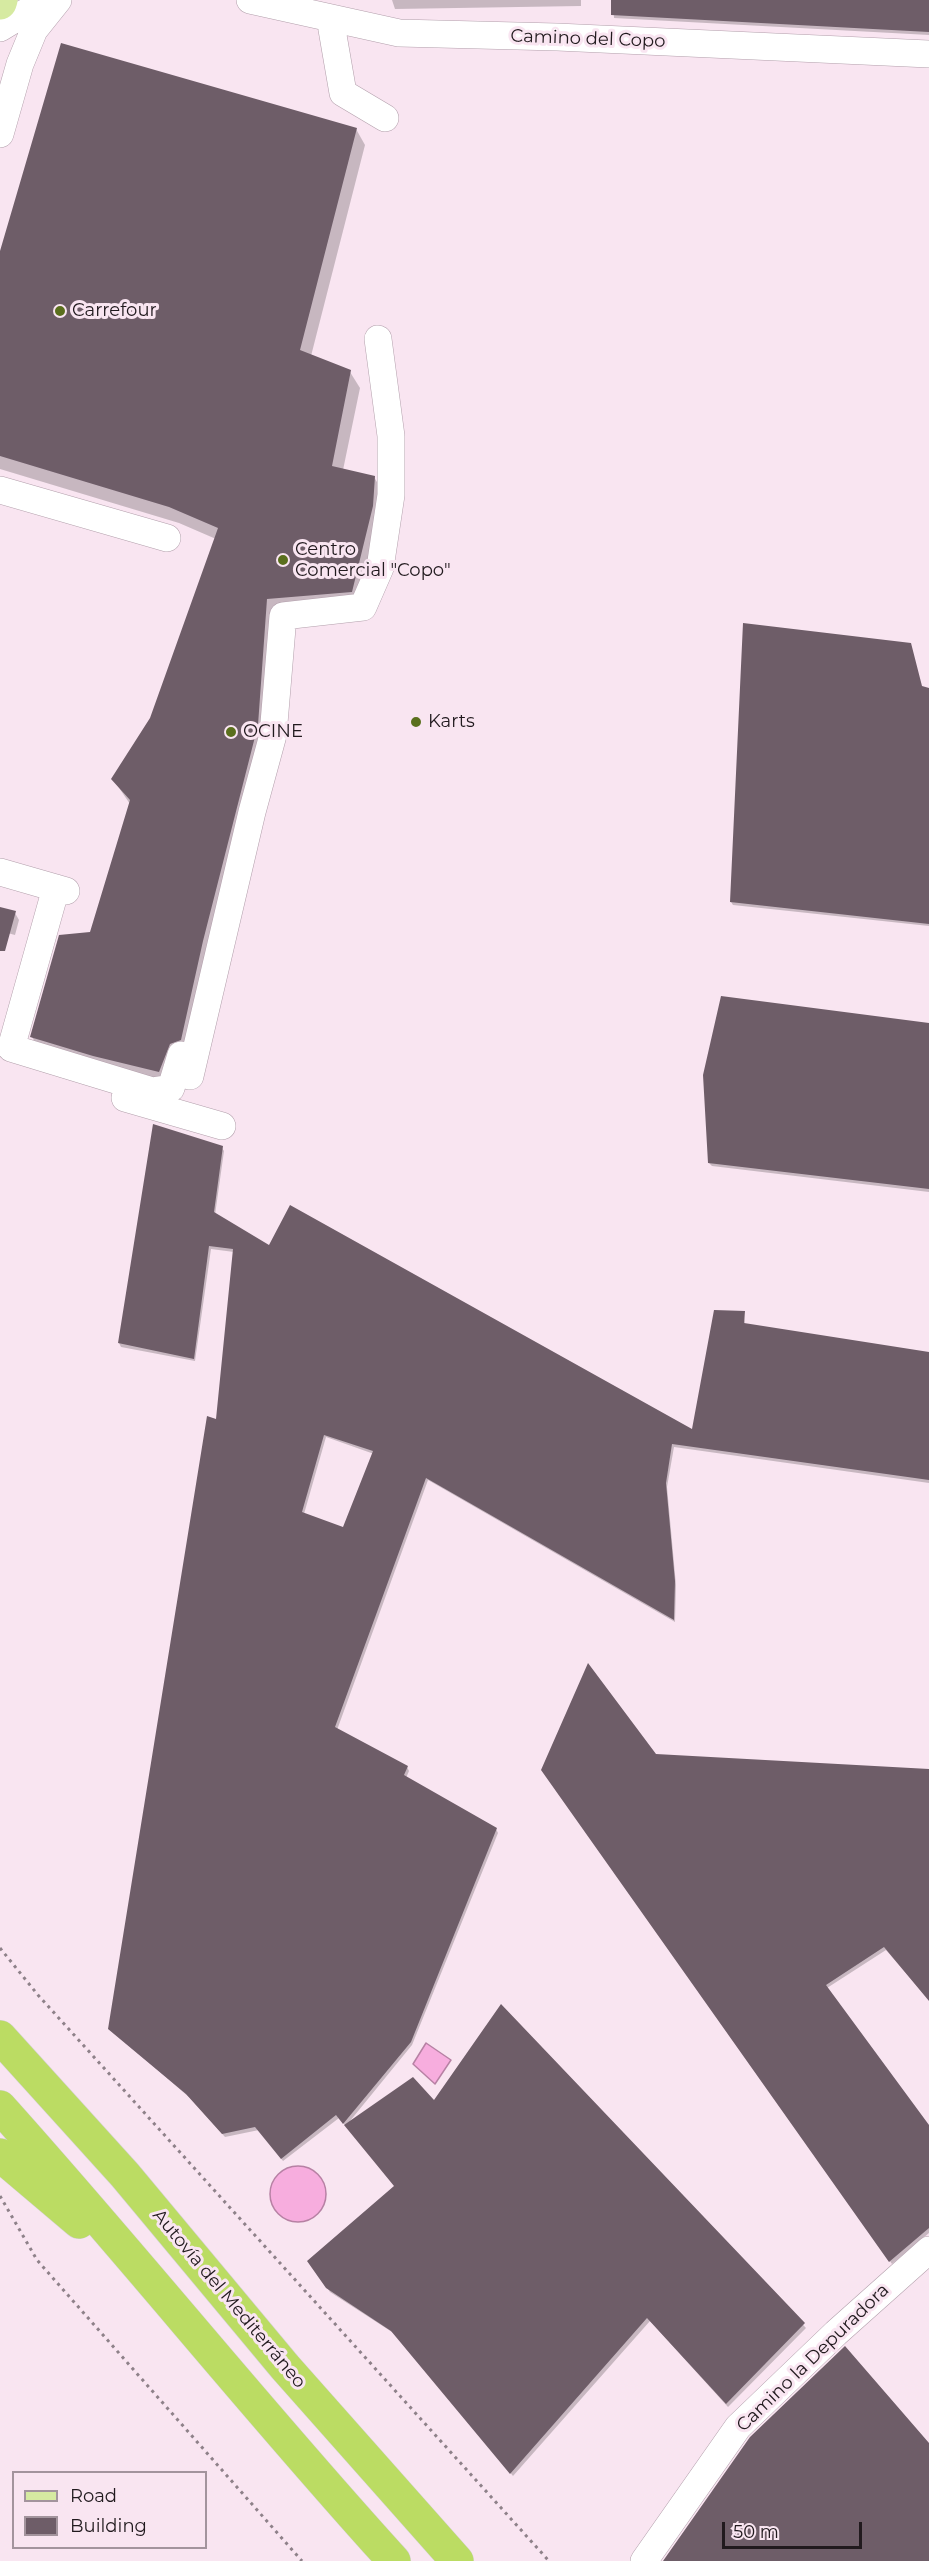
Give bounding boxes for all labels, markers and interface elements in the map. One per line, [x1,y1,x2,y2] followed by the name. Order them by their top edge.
[510,25,666,53] street label: Camino del Copo
[72,300,157,322] place label: Carrefour
[53,304,67,318] marker: Carrefour
[295,539,451,582] place label: Centro Comercial "Copo"
[276,553,290,567] marker: Centro Comercial "Copo"
[428,711,475,733] place label: Karts
[409,715,423,729] marker: Karts
[243,721,303,743] place label: OCINE
[224,725,238,739] marker: OCINE
[148,2205,310,2393] street label: Autovía del Mediterráneo
[732,2280,894,2436] street label: Camino la Depuradora
[12,2471,207,2549] legend
[70,2485,117,2507] text: Road
[725,2510,864,2548] scale bar
[70,2515,147,2537] text: Building
[733,2521,779,2543] text: 50 m

